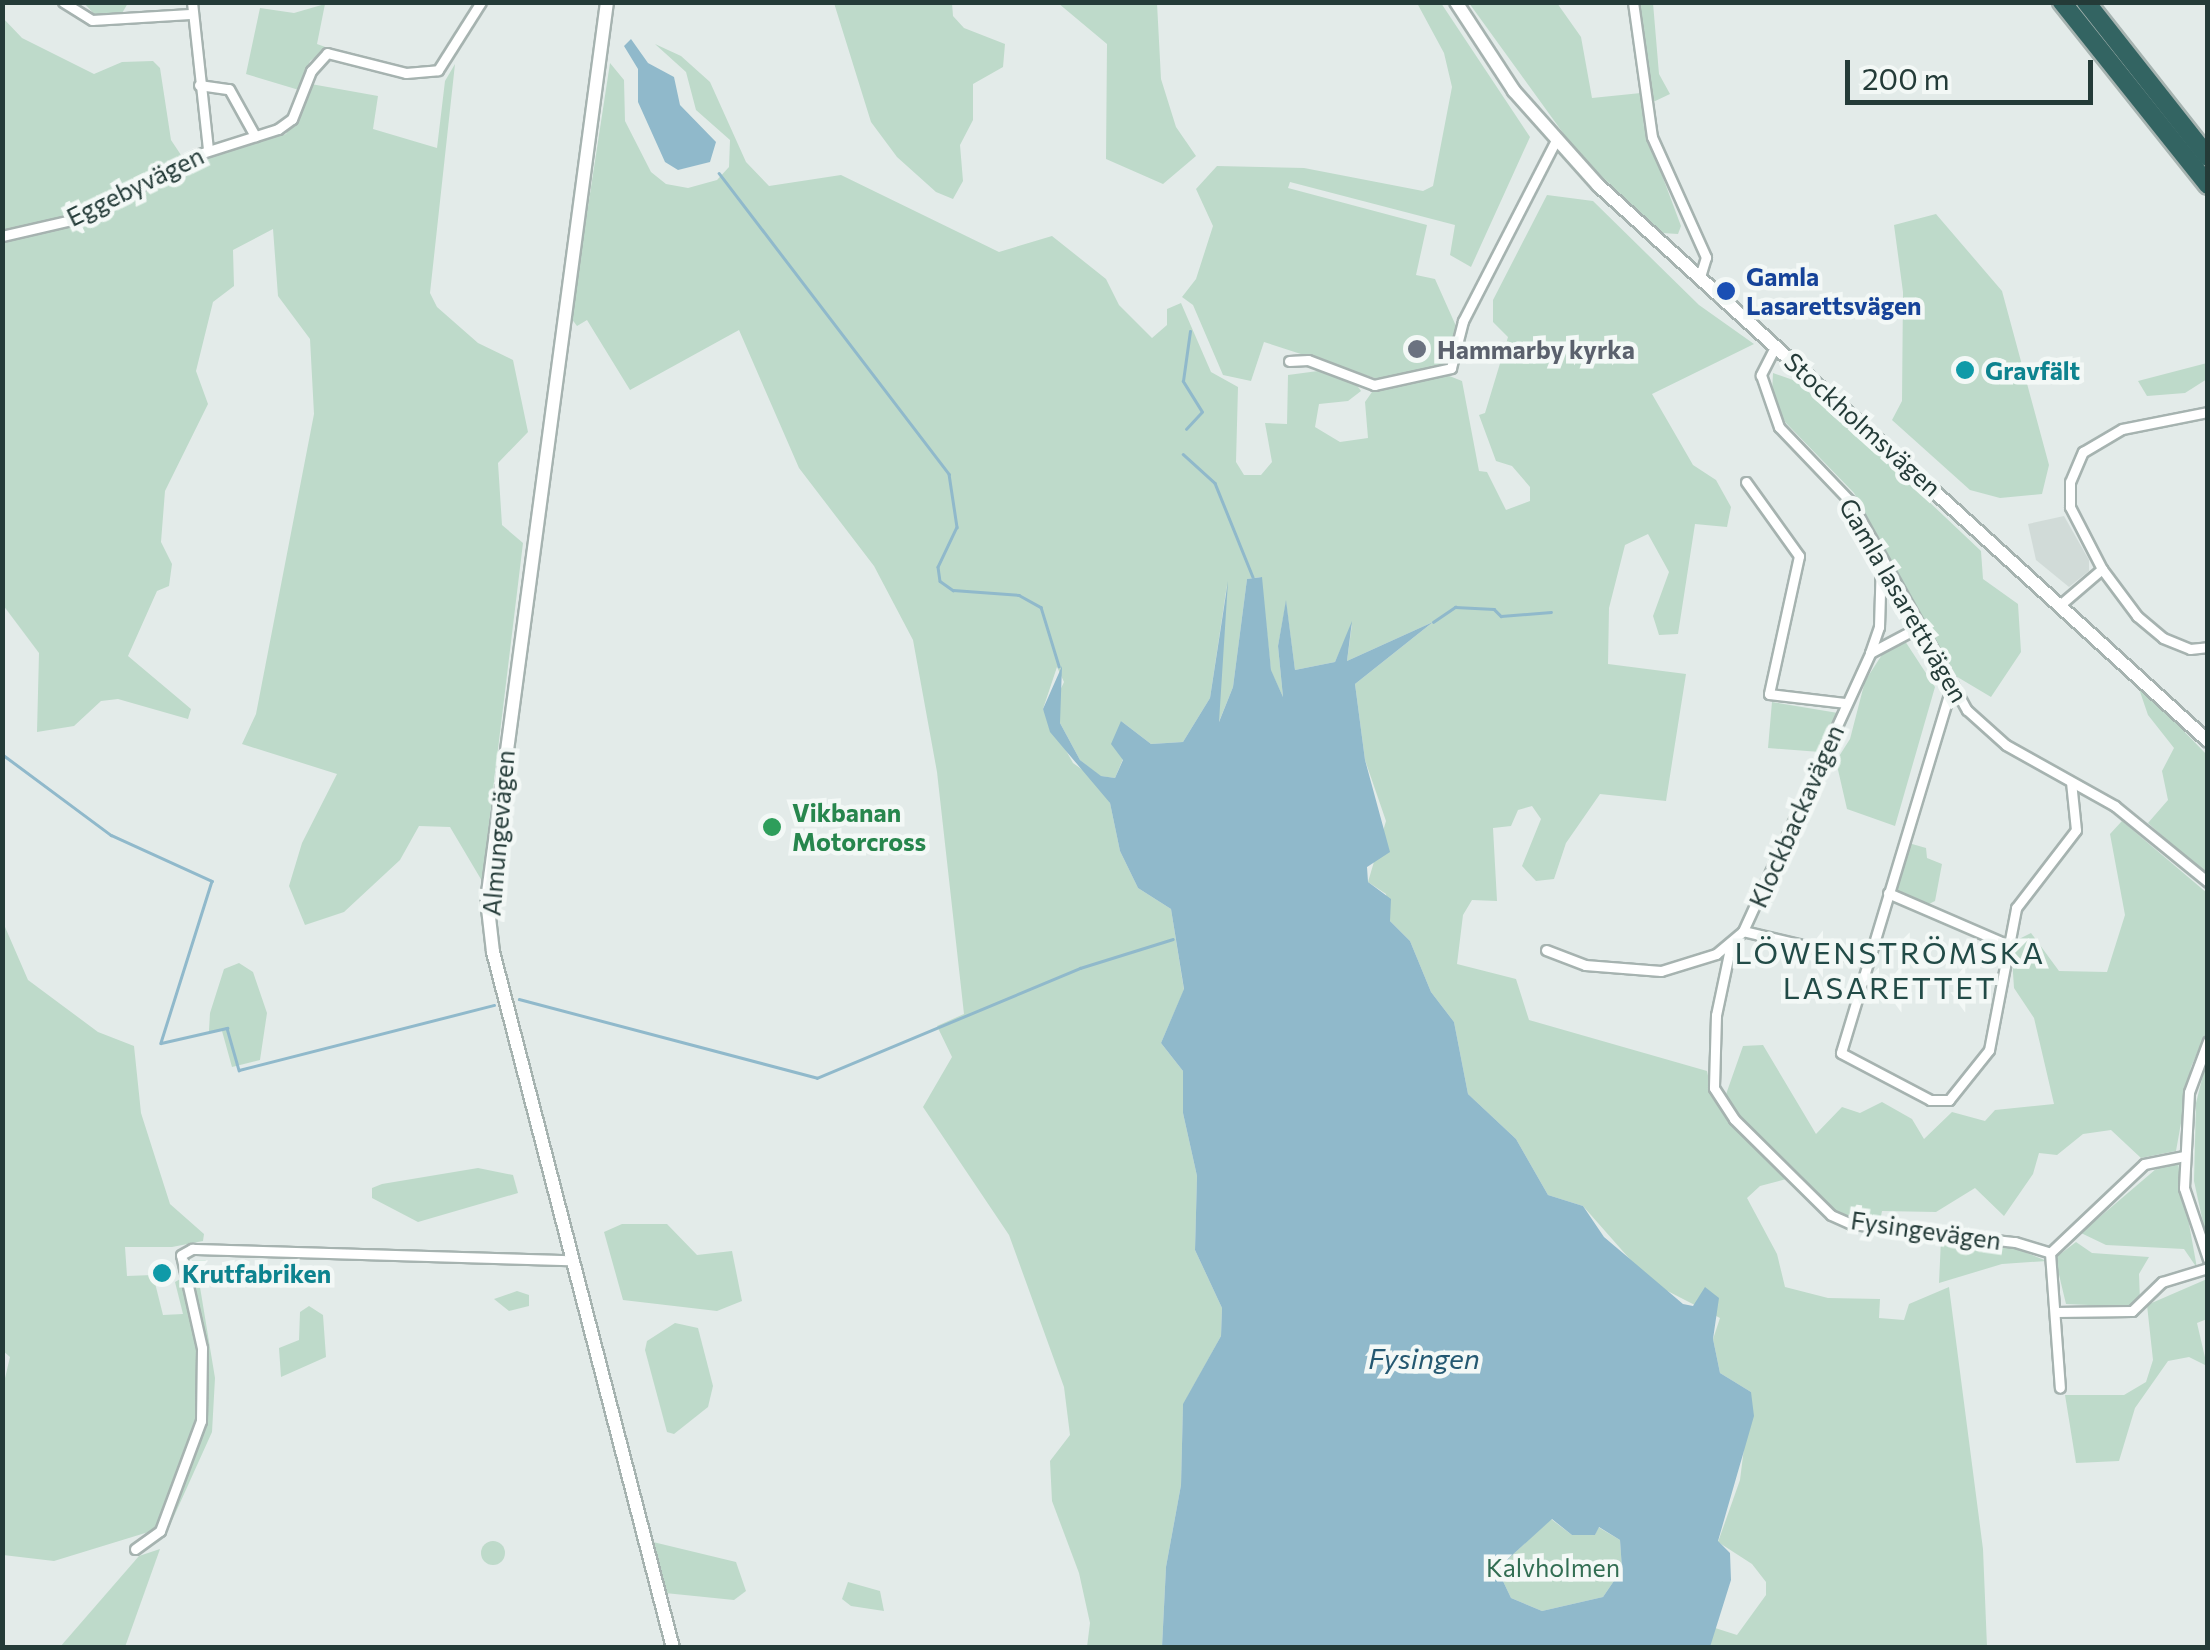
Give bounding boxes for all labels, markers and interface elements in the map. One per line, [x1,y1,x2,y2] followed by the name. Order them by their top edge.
[1850,40,2098,102] scale bar
[1862,59,1950,96] text: 200 m
[62,140,208,232] street label: Eggebyvägen
[1746,262,1922,321] place label: Gamla Lasarettsvägen
[1715,280,1737,302] marker: Gamla Lasarettsvägen
[1437,334,1635,364] place label: Hammarby kyrka
[1406,338,1428,360] marker: Hammarby kyrka
[1779,346,1947,502] street label: Stockholmsvägen
[1985,355,2080,385] place label: Gravfält
[1954,359,1976,381] marker: Gravfält
[1833,493,1975,707] street label: Gamla lasarettvägen
[1742,720,1850,912] street label: Klockbackavägen
[476,749,520,917] street label: Almungevägen
[792,798,926,857] place label: Vikbanan Motorcross
[761,816,783,838] marker: Vikbanan Motorcross
[1734,934,2046,1004] district label: LÖWENSTRÖMSKA LASARETTET
[1849,1205,2003,1255] street label: Fysingevägen
[182,1258,331,1288] place label: Krutfabriken
[151,1262,173,1284] marker: Krutfabriken
[1368,1341,1480,1375] water label: Fysingen
[1486,1552,1620,1582] park label: Kalvholmen

